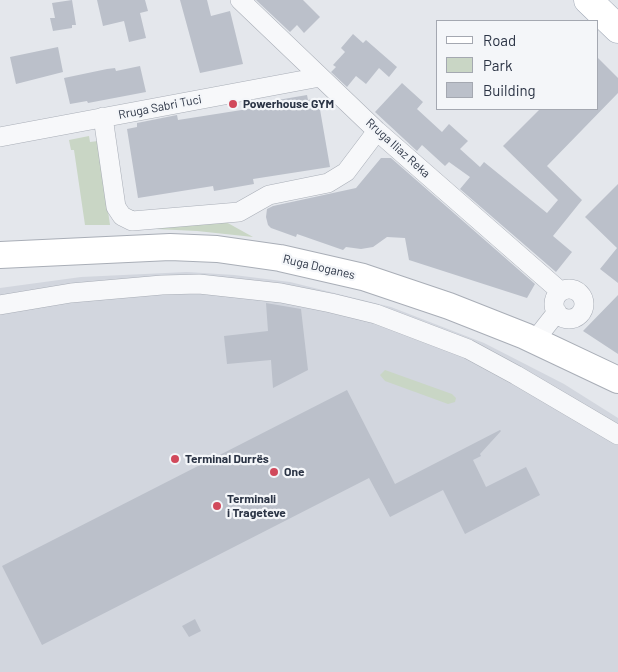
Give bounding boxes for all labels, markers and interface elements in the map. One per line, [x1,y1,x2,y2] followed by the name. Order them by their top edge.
[436,20,598,110] legend
[483,31,516,49] text: Road
[483,56,512,74] text: Park
[483,81,536,99] text: Building
[117,92,203,122] street label: Rruga Sabri Tuci
[243,97,334,111] place label: Powerhouse GYM
[227,98,239,110] marker: Powerhouse GYM
[363,115,433,181] street label: Rruga Iliaz Reka
[281,252,357,282] street label: Ruga Doganes
[185,452,269,466] place label: Terminal Durrës
[169,453,181,465] marker: Terminal Durrës
[284,465,305,479] place label: One
[268,466,280,478] marker: One
[227,492,286,520] place label: Terminali i Trageteve
[211,500,223,512] marker: Terminali i Trageteve

